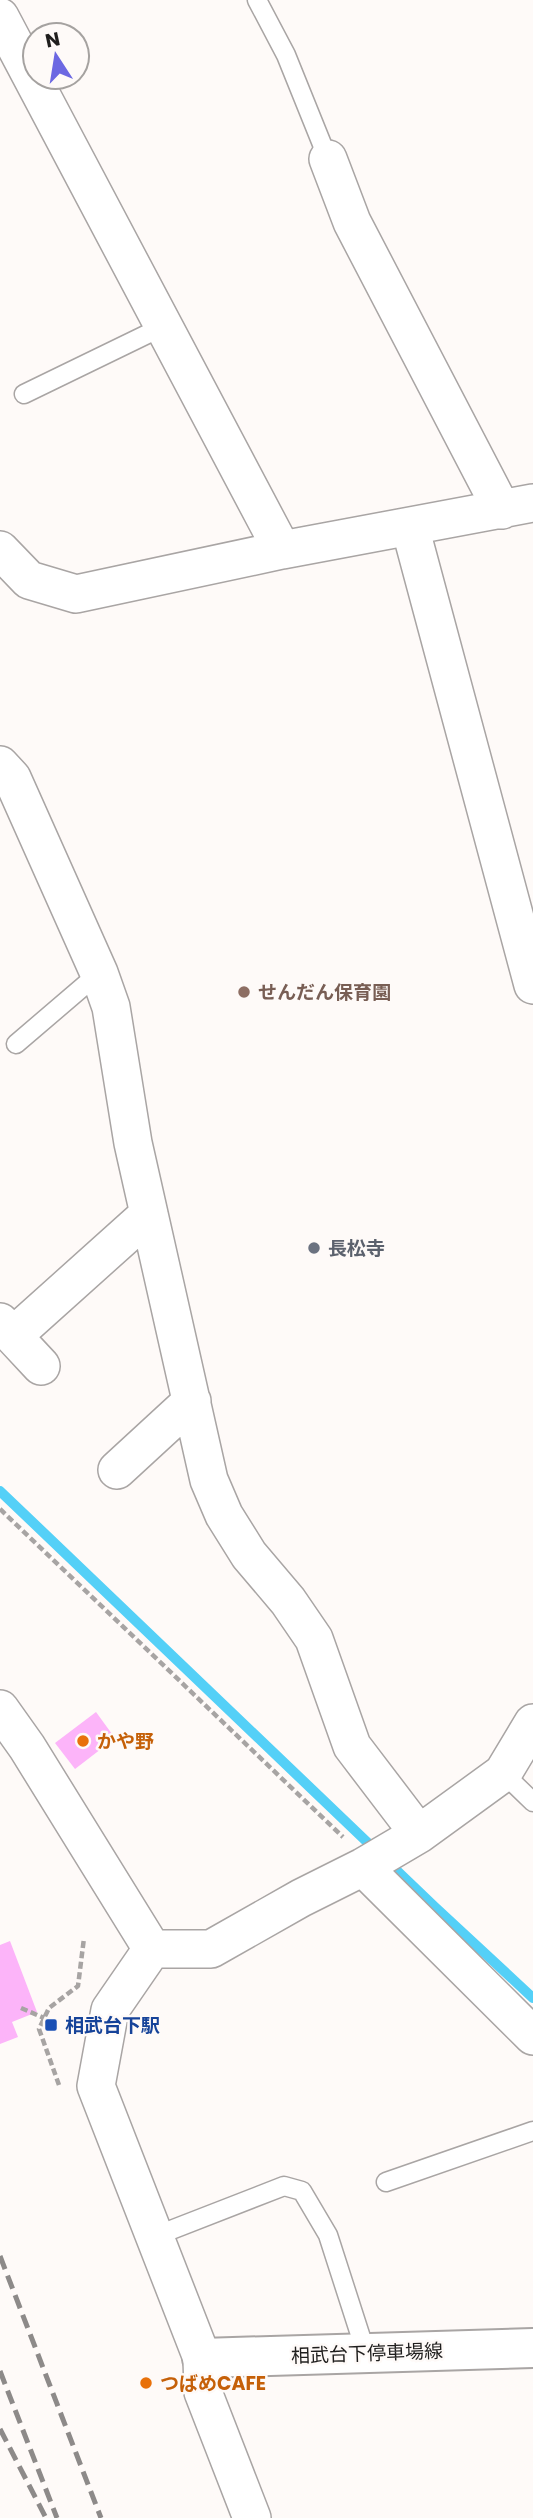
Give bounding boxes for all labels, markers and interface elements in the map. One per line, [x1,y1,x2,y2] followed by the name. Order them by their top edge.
[21,21,91,91] north arrow
[43,25,62,55] text: N
[258,979,391,1006] place label: せんだん保育園
[236,984,252,1000] marker: せんだん保育園
[328,1235,385,1262] place label: 長松寺
[306,1240,322,1256] marker: 長松寺
[97,1728,154,1755] place label: かや野
[75,1733,91,1749] marker: かや野
[65,2012,160,2039] place label: 相武台下駅
[43,2017,59,2033] marker: 相武台下駅
[291,2337,443,2370] street label: 相武台下停車場線
[160,2370,266,2397] place label: つばめCAFE
[138,2375,154,2391] marker: つばめCAFE

